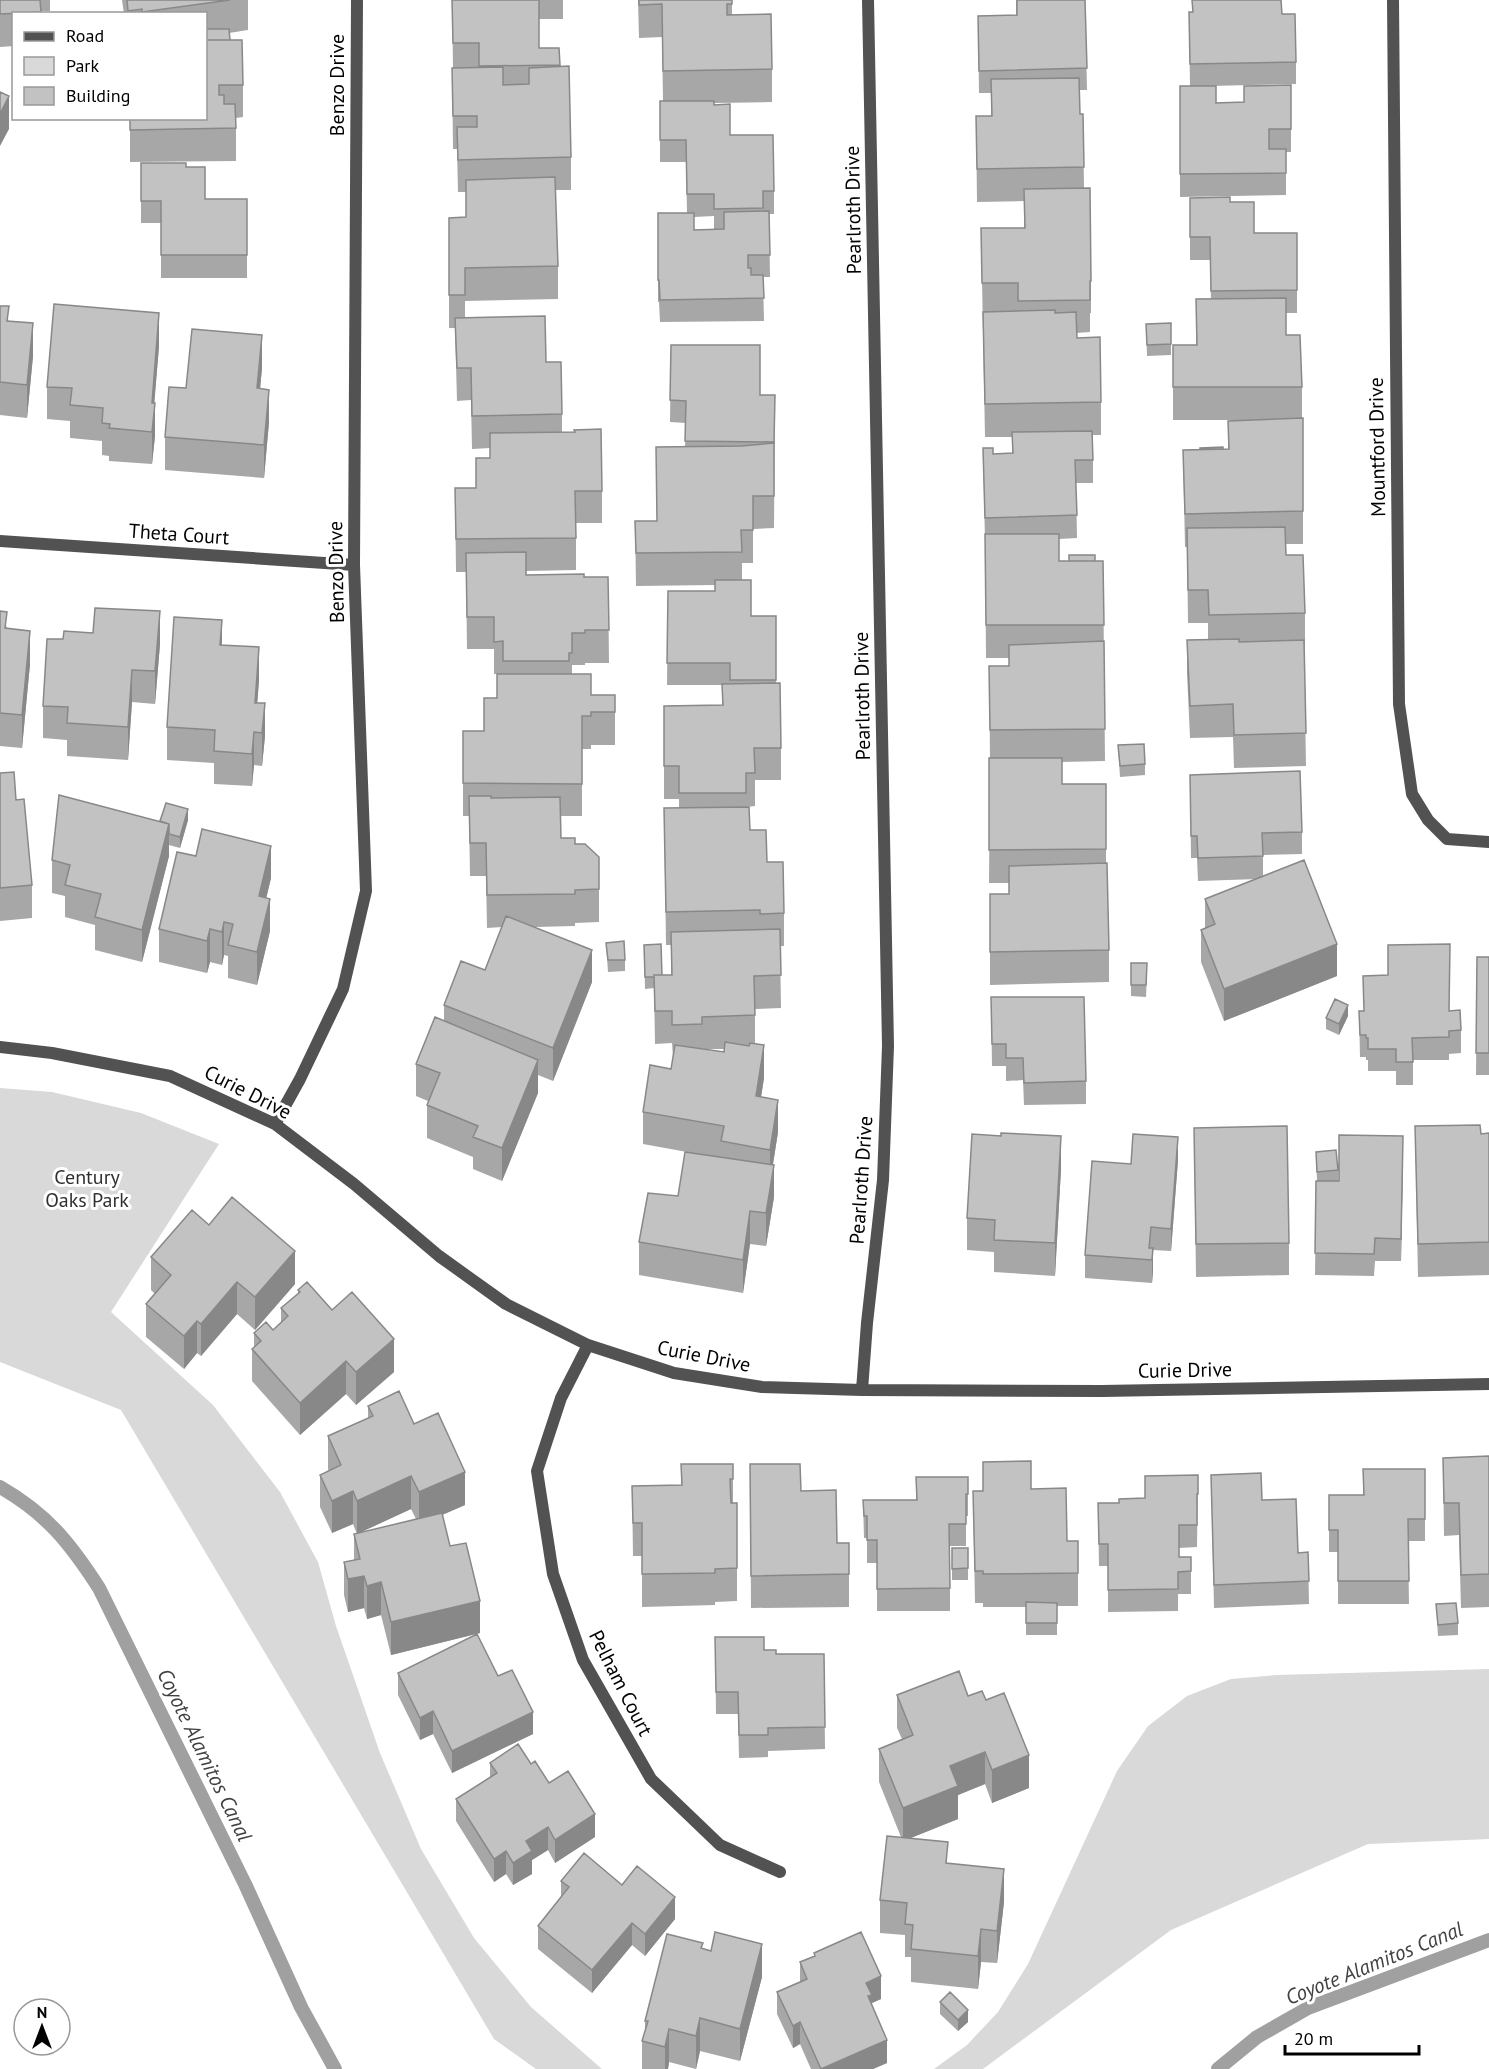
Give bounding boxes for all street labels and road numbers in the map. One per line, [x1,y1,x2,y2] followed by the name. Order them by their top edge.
[324,34,350,136] street label: Benzo Drive
[839,145,867,275] street label: Pearlroth Drive
[1363,377,1391,517] street label: Mountford Drive
[128,518,230,550] street label: Theta Court
[322,521,350,623] street label: Benzo Drive
[848,631,876,761] street label: Pearlroth Drive
[200,1059,296,1125] street label: Curie Drive
[844,1115,878,1245] street label: Pearlroth Drive
[655,1334,753,1378] street label: Curie Drive
[1138,1356,1232,1384] street label: Curie Drive
[583,1626,659,1740] street label: Pelham Court

